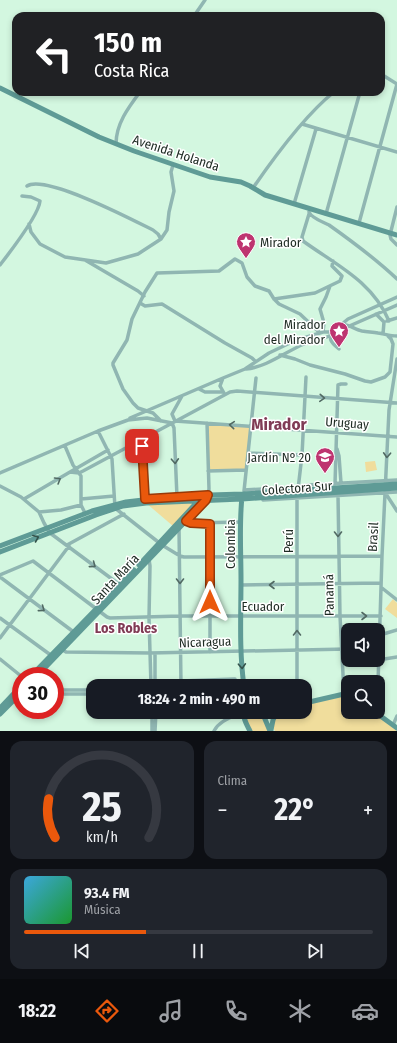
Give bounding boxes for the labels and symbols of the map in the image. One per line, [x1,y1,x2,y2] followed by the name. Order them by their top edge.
[131,132,221,174] street label: Avenida Holanda
[235,231,257,259] place icon: Mirador
[260,235,302,250] place label: Mirador
[264,317,325,347] place label: Mirador del Mirador
[328,320,350,348] place icon: Mirador del Mirador
[319,394,325,403] one-way arrow
[251,414,307,435] district label: Mirador
[325,414,370,432] street label: Uruguay
[229,421,235,430] one-way arrow
[125,429,159,463] pin
[314,446,336,474] school or university icon: Jardín Nº 20
[247,450,311,465] place label: Jardín Nº 20
[383,452,392,458] one-way arrow
[171,458,180,464] one-way arrow
[54,477,61,484] one-way arrow
[261,478,333,498] street label: Colectora Sur
[223,519,238,569] street label: Colombia
[365,521,381,552] street label: Brasil
[281,529,296,553] street label: Perú
[334,531,342,537] one-way arrow
[32,535,40,543] one-way arrow
[88,551,142,607] street label: Santa María
[89,560,96,567] one-way arrow
[321,574,337,616] street label: Panamá
[176,578,184,584] one-way arrow
[189,581,231,623] position arrow
[269,581,275,589] one-way arrow
[242,599,285,614] street label: Ecuador
[38,604,45,611] one-way arrow
[361,612,367,620] one-way arrow
[95,620,157,637] district label: Los Robles
[293,630,302,636] one-way arrow
[179,634,231,650] street label: Nicaragua
[238,663,246,669] one-way arrow
[12,667,64,719] speed limit sign: 30

